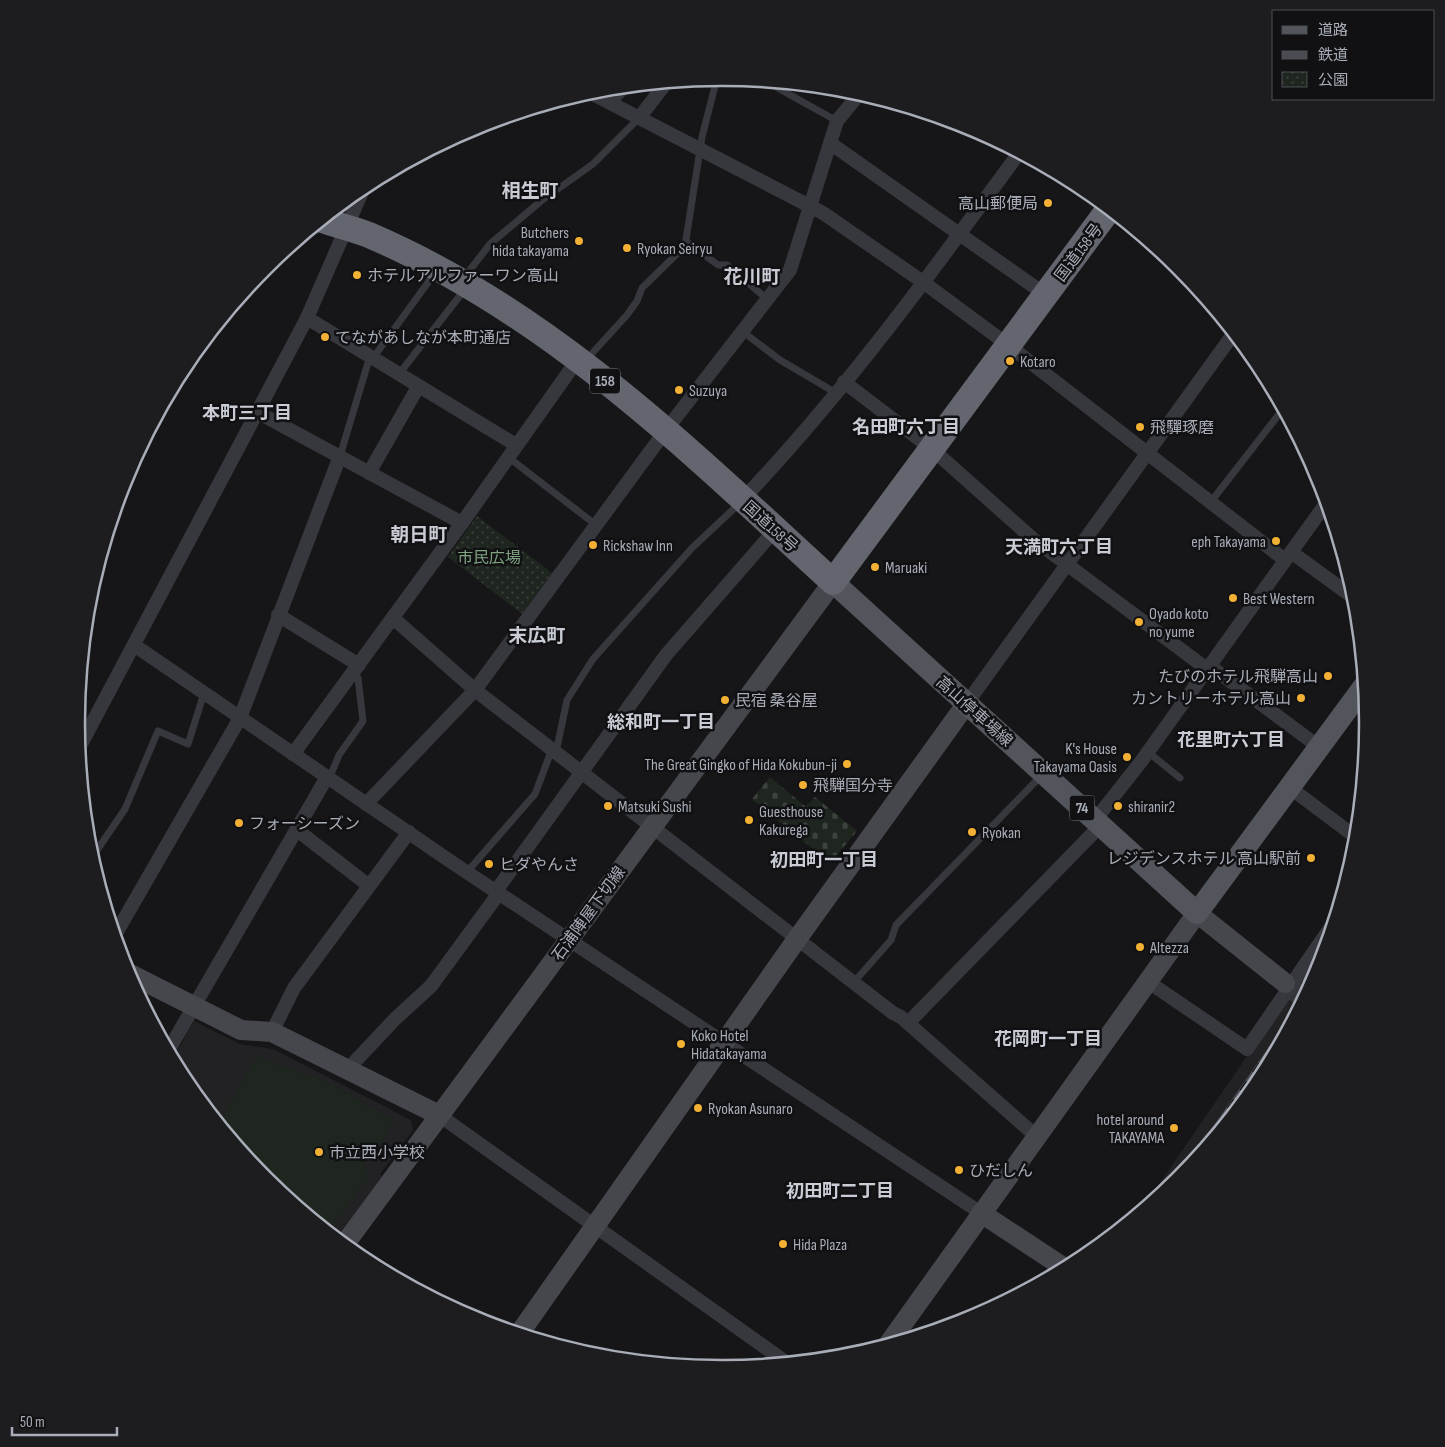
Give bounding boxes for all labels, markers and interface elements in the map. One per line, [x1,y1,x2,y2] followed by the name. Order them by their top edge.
[1272,10,1435,100] legend
[1318,21,1348,40] text: 道路
[1318,46,1348,65] text: 鉄道
[1318,71,1348,90] text: 公園
[501,180,559,203] district label: 相生町
[958,195,1038,214] place label: 高山郵便局
[1042,197,1054,209] marker: 高山郵便局
[1051,220,1107,285] street label: 国道158号
[492,224,569,261] place label: Butchers hida takayama
[573,235,585,247] marker: Butchers hida takayama
[637,240,712,259] place label: Ryokan Seiryu
[621,242,633,254] marker: Ryokan Seiryu
[723,266,781,289] district label: 花川町
[367,267,559,286] place label: ホテルアルファーワン高山
[351,269,363,281] marker: ホテルアルファーワン高山
[335,329,511,348] place label: てながあしなが本町通店
[319,331,331,343] marker: てながあしなが本町通店
[1020,353,1056,372] place label: Kotaro
[1004,355,1016,367] marker: Kotaro
[590,368,620,394] road number: 158
[689,382,727,401] place label: Suzuya
[673,384,685,396] marker: Suzuya
[202,403,292,424] district label: 本町三丁目
[852,417,960,438] district label: 名田町六丁目
[1150,419,1214,438] place label: 飛驒琢磨
[1134,421,1146,433] marker: 飛驒琢磨
[739,498,801,557] street label: 国道158号
[390,524,448,547] district label: 朝日町
[1191,533,1266,552] place label: eph Takayama
[1270,535,1282,547] marker: eph Takayama
[603,537,673,556] place label: Rickshaw Inn
[1005,537,1113,558] district label: 天満町六丁目
[587,539,599,551] marker: Rickshaw Inn
[457,549,521,568] park label: 市民広場
[885,559,927,578] place label: Maruaki
[869,561,881,573] marker: Maruaki
[1243,590,1315,609] place label: Best Western
[1227,592,1239,604] marker: Best Western
[1149,605,1209,642] place label: Oyado koto no yume
[1133,616,1145,628] marker: Oyado koto no yume
[508,625,566,648] district label: 末広町
[1158,668,1318,687] place label: たびのホテル飛騨高山
[1322,670,1334,682] marker: たびのホテル飛騨高山
[932,673,1016,751] street label: 高山停車場線
[1131,690,1291,709] place label: カントリーホテル高山
[735,692,818,711] place label: 民宿 桑谷屋
[1295,692,1307,704] marker: カントリーホテル高山
[719,694,731,706] marker: 民宿 桑谷屋
[607,712,715,733] district label: 総和町一丁目
[1177,730,1285,751] district label: 花里町六丁目
[1034,740,1117,777] place label: K's House Takayama Oasis
[1121,751,1133,763] marker: K's House Takayama Oasis
[645,756,837,775] place label: The Great Gingko of Hida Kokubun-ji
[841,758,853,770] marker: The Great Gingko of Hida Kokubun-ji
[813,777,893,796] place label: 飛騨国分寺
[797,779,809,791] marker: 飛騨国分寺
[1070,796,1094,820] road number: 74
[618,798,692,817] place label: Matsuki Sushi
[1128,798,1175,817] place label: shiranir2
[602,800,614,812] marker: Matsuki Sushi
[1112,800,1124,812] marker: shiranir2
[759,803,823,840] place label: Guesthouse Kakurega
[743,814,755,826] marker: Guesthouse Kakurega
[249,815,360,834] place label: フォーシーズン
[233,817,245,829] marker: フォーシーズン
[982,824,1021,843] place label: Ryokan
[966,826,978,838] marker: Ryokan
[770,850,878,871] district label: 初田町一丁目
[1107,850,1301,869] place label: レジデンスホテル 高山駅前
[1305,852,1317,864] marker: レジデンスホテル 高山駅前
[499,856,579,875] place label: ヒダやんさ
[483,858,495,870] marker: ヒダやんさ
[549,863,630,965] street label: 石浦陣屋下切線
[1149,939,1189,958] place label: Altezza
[1134,941,1146,953] marker: Altezza
[691,1027,767,1064] place label: Koko Hotel Hidatakayama
[994,1029,1102,1050] district label: 花岡町一丁目
[675,1038,687,1050] marker: Koko Hotel Hidatakayama
[708,1100,793,1119] place label: Ryokan Asunaro
[692,1102,704,1114] marker: Ryokan Asunaro
[1096,1111,1164,1148] place label: hotel around TAKAYAMA
[1168,1122,1180,1134] marker: hotel around TAKAYAMA
[329,1144,425,1163] place label: 市立西小学校
[313,1146,325,1158] marker: 市立西小学校
[969,1162,1033,1181] place label: ひだしん
[953,1164,965,1176] marker: ひだしん
[786,1181,894,1202] district label: 初田町二丁目
[793,1236,847,1255] place label: Hida Plaza
[777,1238,789,1250] marker: Hida Plaza
[12,1404,118,1436] scale bar
[20,1413,45,1432] text: 50 m

